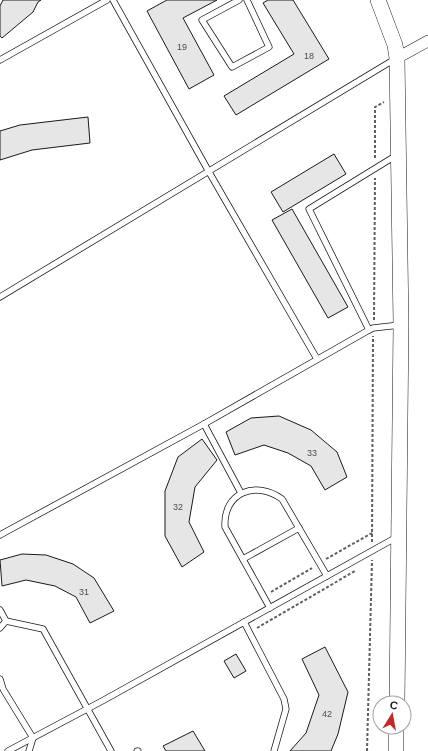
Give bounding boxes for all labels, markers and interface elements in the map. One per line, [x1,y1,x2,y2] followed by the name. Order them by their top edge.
[177,42,187,52] house number: 19
[304,51,314,61] house number: 18
[307,448,317,458] house number: 33
[173,502,183,512] house number: 32
[79,587,89,597] house number: 31
[372,695,412,735] north arrow
[389,699,399,712] text: С
[322,709,332,719] house number: 42

